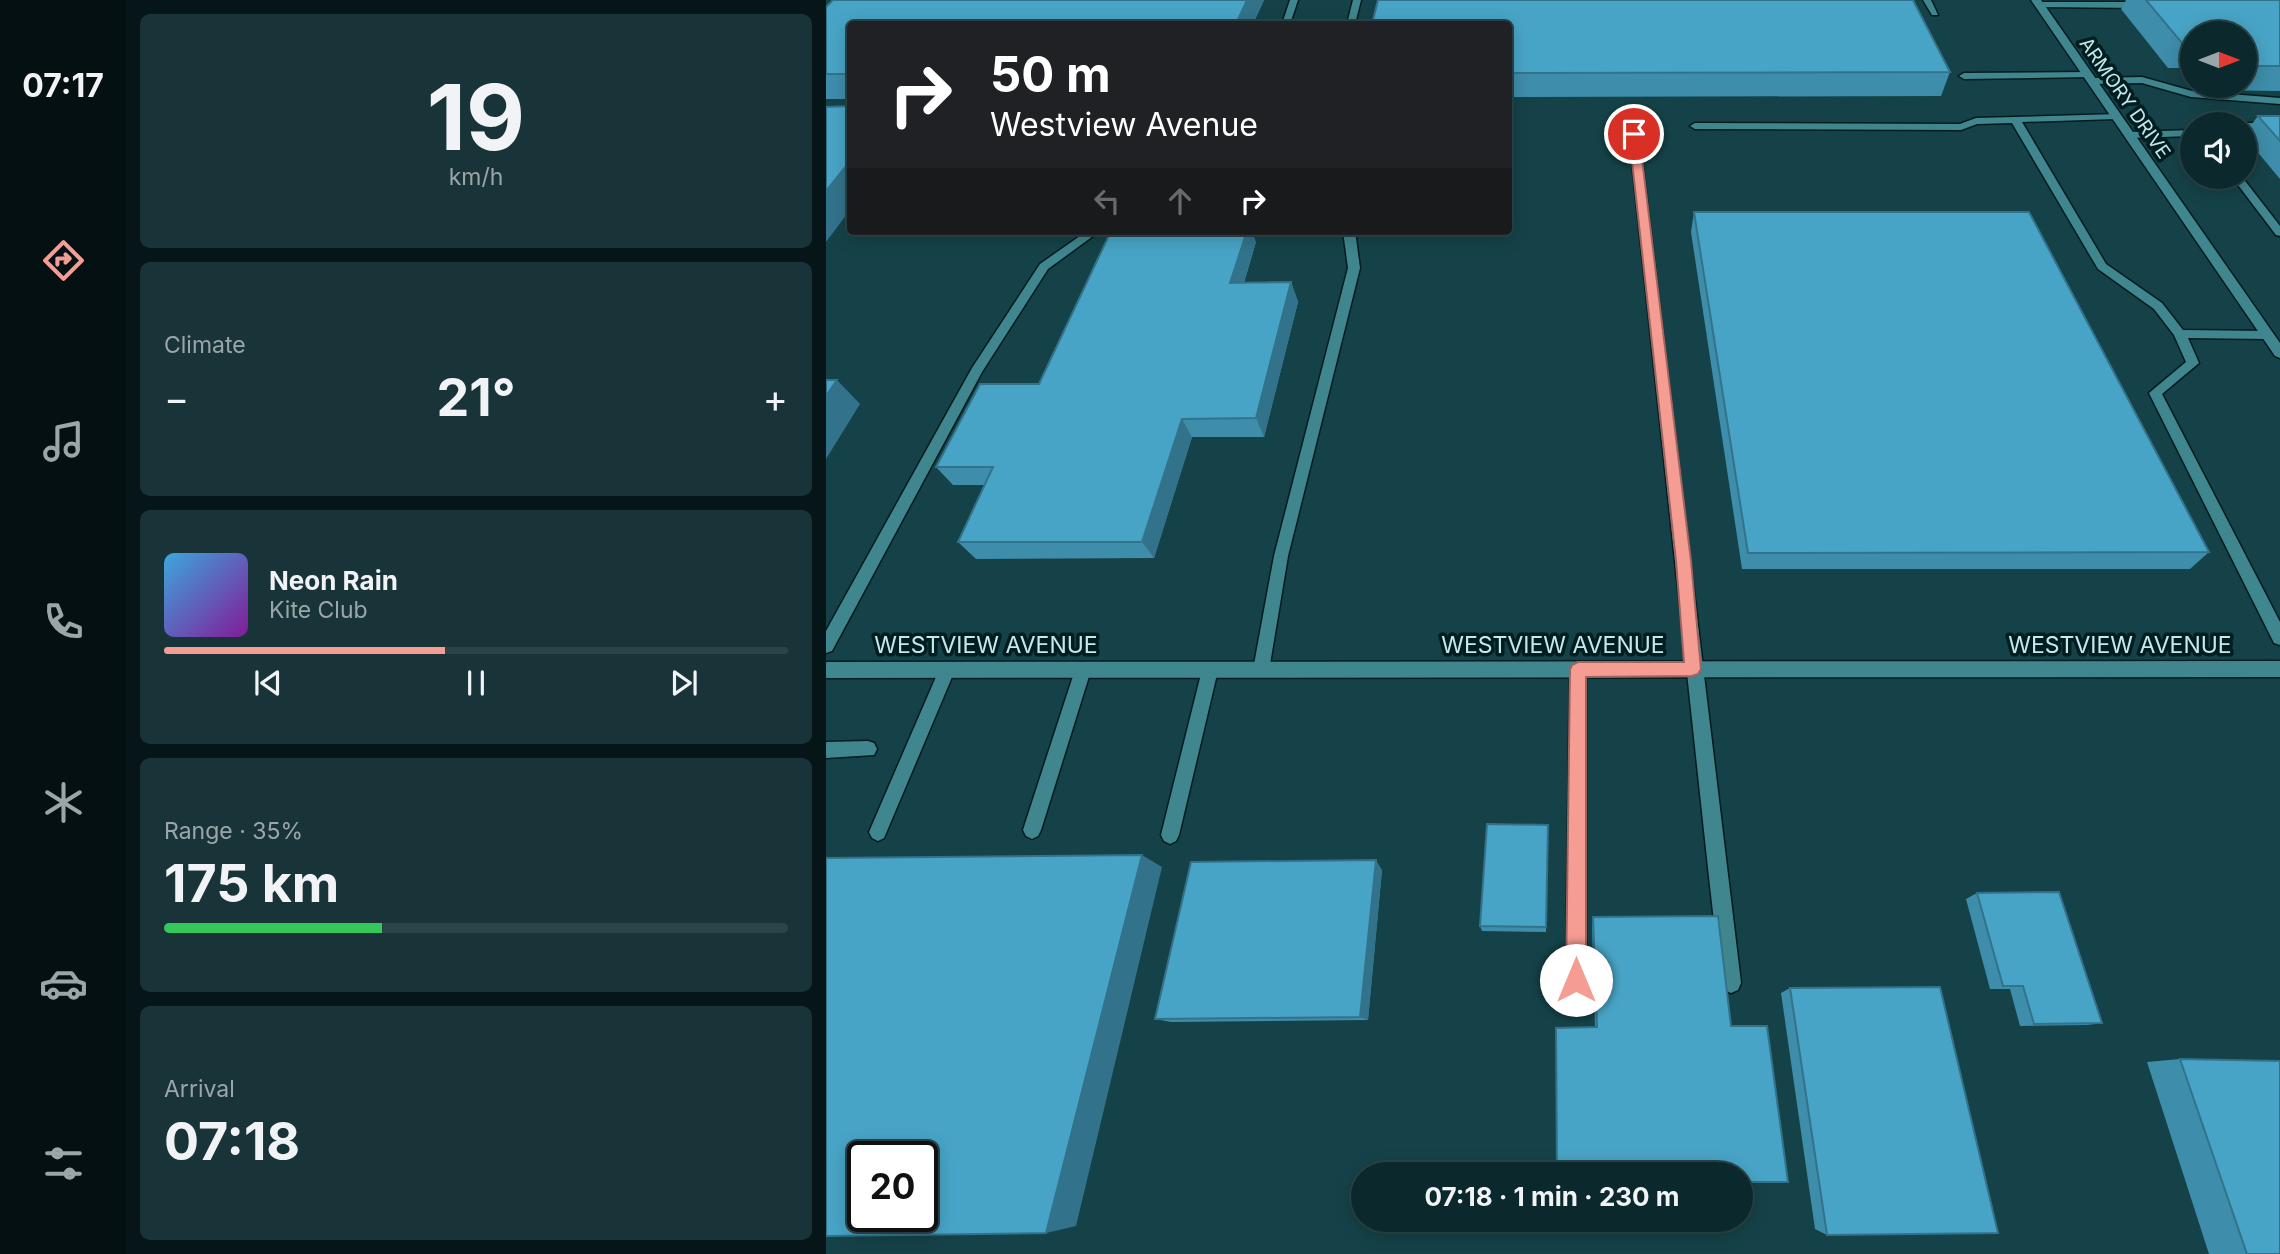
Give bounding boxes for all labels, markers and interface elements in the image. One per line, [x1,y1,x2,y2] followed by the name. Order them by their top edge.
[2180,21,2258,98] north arrow
[2180,21,2257,189] map controls
[2075,33,2175,163] street label: ARMORY DRIVE
[990,45,1111,104] text: 50 m
[875,49,966,140] icon: right
[427,62,525,172] text: 19
[22,66,104,105] text: 07:17
[1604,104,1664,164] pin
[990,105,1258,144] text: Westview Avenue
[2180,112,2257,189] button: sound
[1615,115,1653,153] icon: arrive
[449,163,503,191] text: km/h
[1088,182,1126,220] icon: left
[1161,182,1199,220] icon: ahead
[1234,182,1272,220] icon: right
[39,236,88,285] icon: directions
[164,331,246,359] text: Climate
[436,366,516,429] text: 21°
[164,375,189,421] text: −
[763,375,788,421] text: +
[39,417,88,466] icon: music
[269,565,398,596] text: Neon Rain
[269,596,368,624] text: Kite Club
[39,597,88,646] icon: phone
[874,631,1098,659] street label: WESTVIEW AVENUE
[1441,631,1665,659] street label: WESTVIEW AVENUE
[2008,631,2232,659] street label: WESTVIEW AVENUE
[249,664,287,702] icon: previous
[457,664,495,702] icon: pause
[665,664,703,702] icon: next
[39,778,88,827] icon: climate
[164,817,303,845] text: Range · 35%
[164,852,339,915] text: 175 km
[1539,943,1613,1017] position arrow
[39,959,88,1008] icon: car
[164,1075,235,1103] text: Arrival
[164,1110,300,1173] text: 07:18
[39,1139,88,1188] icon: filters
[847,1141,938,1232] speed limit sign: 20
[1425,1181,1680,1212] text: 07:18 · 1 min · 230 m

